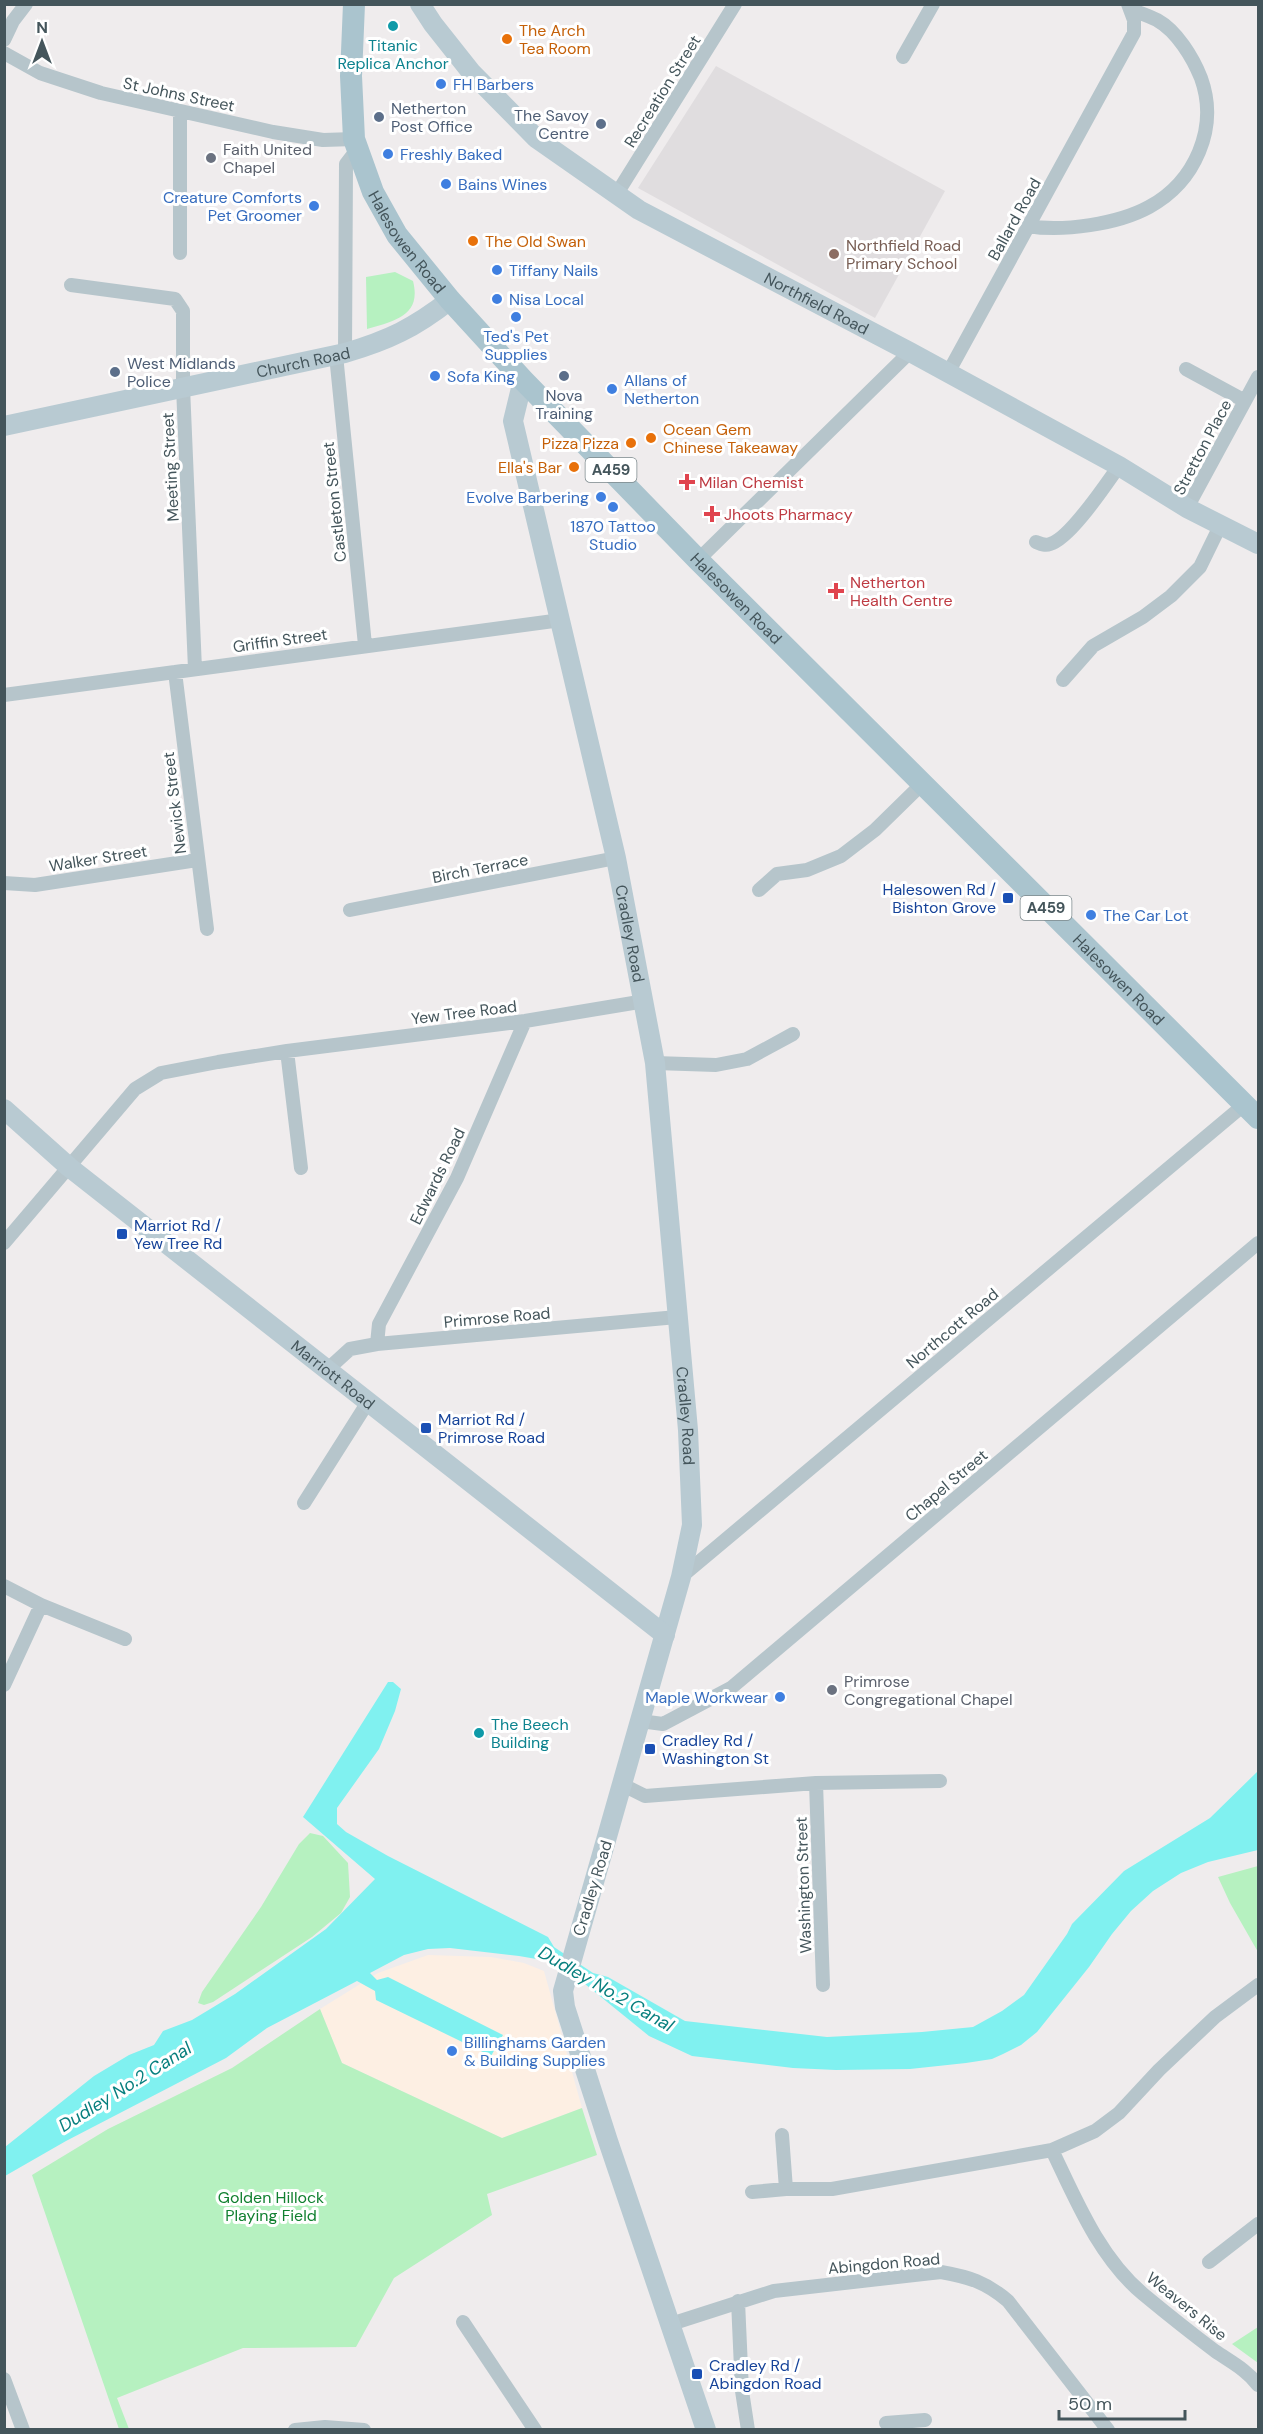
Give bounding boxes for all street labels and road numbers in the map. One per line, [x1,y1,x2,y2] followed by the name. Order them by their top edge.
[619,31,705,151] street label: Recreation Street
[121,72,237,117] street label: St Johns Street
[983,174,1046,264] street label: Ballard Road
[363,187,450,298] street label: Halesowen Road
[761,268,872,340] street label: Northfield Road
[254,342,352,383] street label: Church Road
[1169,396,1236,499] street label: Stretton Place
[157,412,184,522] street label: Meeting Street
[318,441,351,563] street label: Castleton Street
[586,458,636,482] road number: A459
[686,548,786,649] street label: Halesowen Road
[232,623,329,658] street label: Griffin Street
[158,751,191,855] street label: Newick Street
[48,840,149,877] street label: Walker Street
[430,849,530,888] street label: Birch Terrace
[610,883,649,984] street label: Cradley Road
[1020,896,1072,920] road number: A459
[1068,929,1169,1030] street label: Halesowen Road
[410,996,518,1029] street label: Yew Tree Road
[405,1124,470,1228] street label: Edwards Road
[902,1284,1003,1373] street label: Northcott Road
[443,1302,551,1333] street label: Primrose Road
[287,1335,379,1414] street label: Marriott Road
[671,1366,699,1466] street label: Cradley Road
[901,1445,992,1526] street label: Chapel Street
[791,1816,816,1954] street label: Washington Street
[568,1838,617,1938] street label: Cradley Road
[827,2248,941,2279] street label: Abingdon Road
[1142,2267,1231,2345] street label: Weavers Rise

